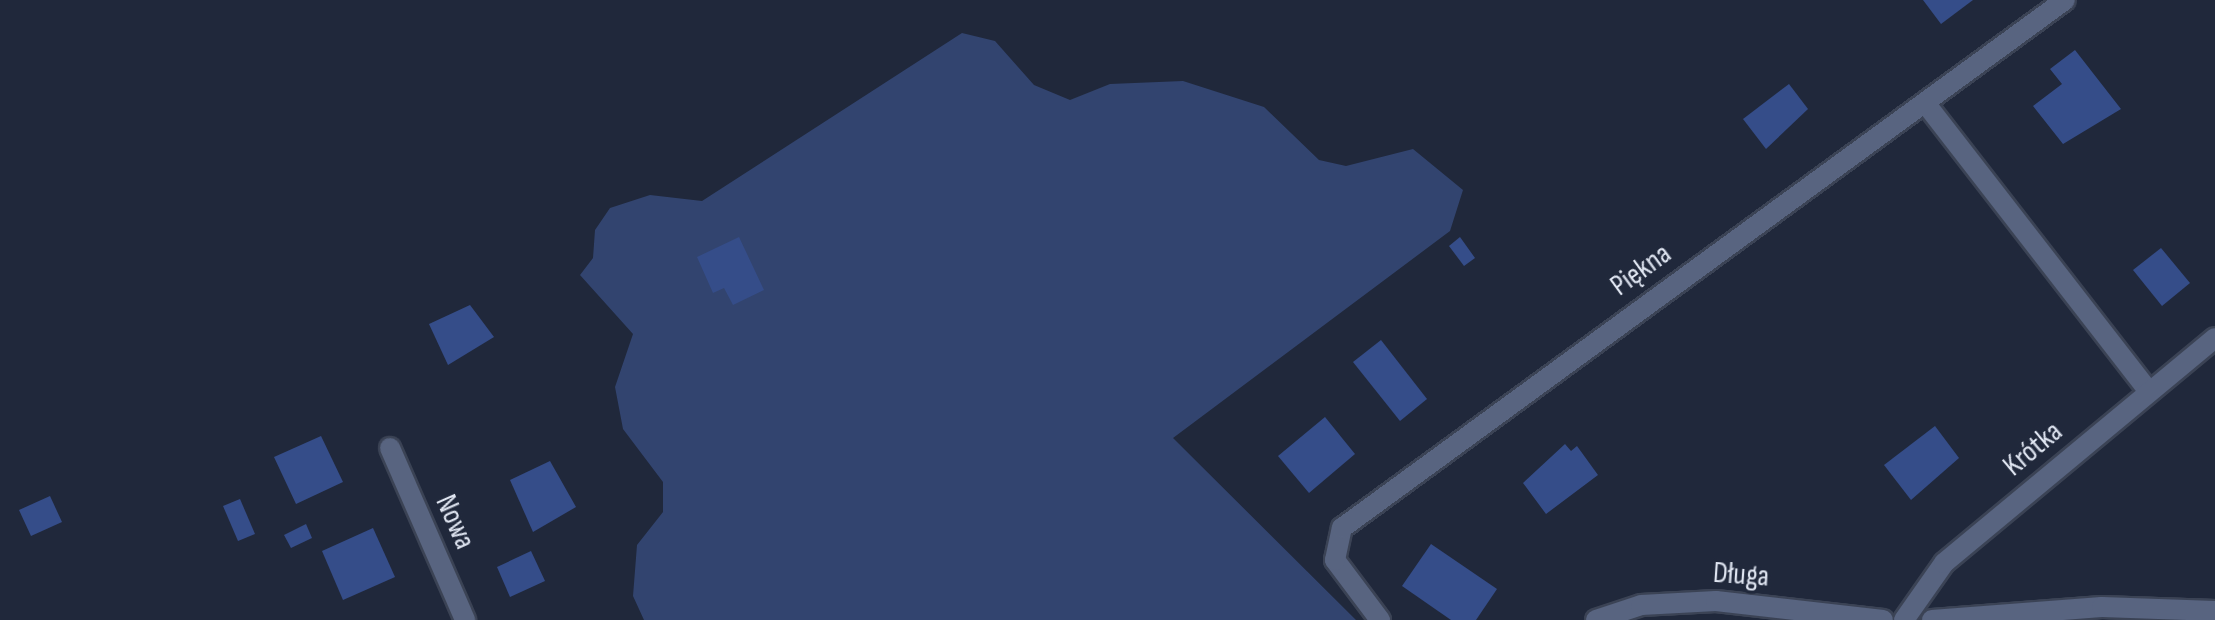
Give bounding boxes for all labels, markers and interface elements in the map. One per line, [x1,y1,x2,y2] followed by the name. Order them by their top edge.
[1604,236,1678,304] street label: Piękna
[1996,414,2070,484] street label: Krótka
[427,489,483,555] street label: Nowa
[1712,555,1770,595] street label: Długa

